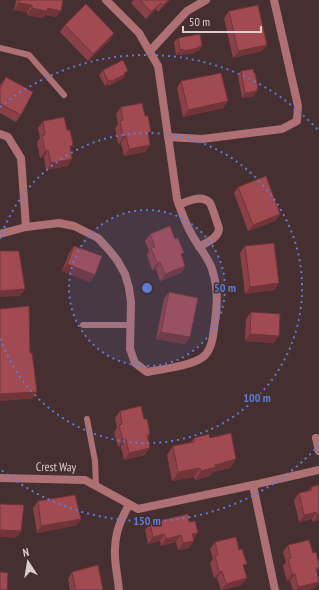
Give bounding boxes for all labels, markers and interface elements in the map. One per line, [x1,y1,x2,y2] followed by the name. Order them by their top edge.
[183,8,261,34] scale bar
[189,14,210,29] text: 50 m
[214,280,236,295] text: 50 m
[140,281,154,295] centre of rings
[243,390,271,405] text: 100 m
[36,459,77,474] street label: Crest Way
[133,513,161,528] text: 150 m
[8,542,48,582] north arrow
[22,545,30,560] text: N

